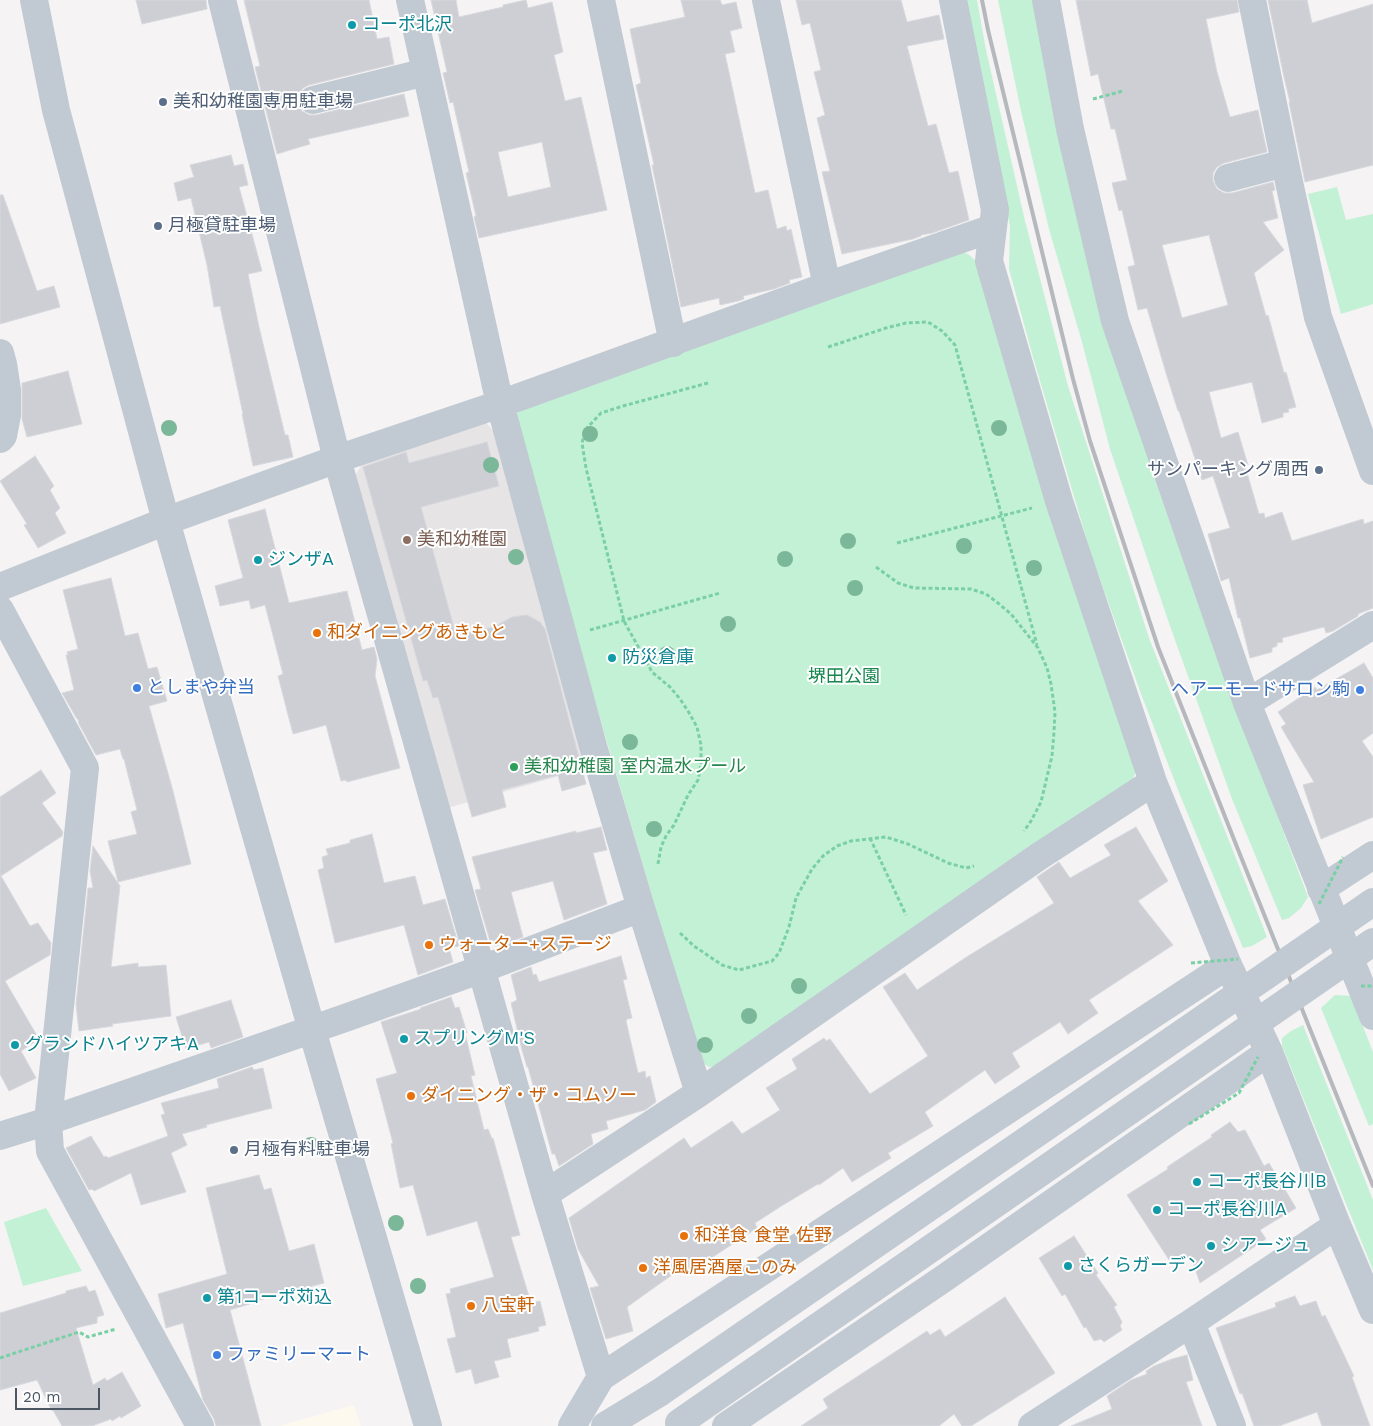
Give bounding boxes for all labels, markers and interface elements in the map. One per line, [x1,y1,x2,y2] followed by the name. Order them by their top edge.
[362,14,452,36] place label: コーポ北沢
[346,19,358,31] marker: コーポ北沢
[173,91,353,113] place label: 美和幼稚園専用駐車場
[157,96,169,108] marker: 美和幼稚園専用駐車場
[168,215,276,237] place label: 月極貸駐車場
[152,220,164,232] marker: 月極貸駐車場
[1147,459,1309,481] place label: サンパーキング周西
[1313,464,1325,476] marker: サンパーキング周西
[417,529,507,551] place label: 美和幼稚園
[401,534,413,546] marker: 美和幼稚園
[268,549,334,571] place label: ジンザA
[252,554,264,566] marker: ジンザA
[327,622,507,644] place label: 和ダイニングあきもと
[311,627,323,639] marker: 和ダイニングあきもと
[622,647,694,669] place label: 防災倉庫
[606,652,618,664] marker: 防災倉庫
[808,666,880,688] park label: 堺田公園
[147,677,255,699] place label: としまや弁当
[1171,679,1350,701] place label: ヘアーモードサロン駒
[131,682,143,694] marker: としまや弁当
[1354,684,1366,696] marker: ヘアーモードサロン駒
[524,756,746,778] place label: 美和幼稚園 室内温水プール
[508,761,520,773] marker: 美和幼稚園 室内温水プール
[439,934,612,956] place label: ウォーター+ステージ
[423,939,435,951] marker: ウォーター+ステージ
[414,1028,535,1050] place label: スプリングM'S
[398,1033,410,1045] marker: スプリングM'S
[25,1034,199,1056] place label: グランドハイツアキA
[9,1039,21,1051] marker: グランドハイツアキA
[421,1085,637,1107] place label: ダイニング・ザ・コムソー
[405,1090,417,1102] marker: ダイニング・ザ・コムソー
[244,1139,370,1161] place label: 月極有料駐車場
[228,1144,240,1156] marker: 月極有料駐車場
[1207,1171,1327,1193] place label: コーポ長谷川B
[1191,1176,1203,1188] marker: コーポ長谷川B
[1167,1199,1287,1221] place label: コーポ長谷川A
[1151,1204,1163,1216] marker: コーポ長谷川A
[694,1225,832,1247] place label: 和洋食 食堂 佐野
[678,1230,690,1242] marker: 和洋食 食堂 佐野
[1221,1235,1310,1257] place label: シアージュ
[1205,1240,1217,1252] marker: シアージュ
[1078,1255,1204,1277] place label: さくらガーデン
[653,1257,797,1279] place label: 洋風居酒屋このみ
[1062,1260,1074,1272] marker: さくらガーデン
[637,1262,649,1274] marker: 洋風居酒屋このみ
[217,1287,332,1309] place label: 第1コーポ苅込
[201,1292,213,1304] marker: 第1コーポ苅込
[481,1295,535,1317] place label: 八宝軒
[465,1300,477,1312] marker: 八宝軒
[227,1344,371,1366] place label: ファミリーマート
[211,1349,223,1361] marker: ファミリーマート
[18,1378,102,1410] scale bar
[23,1388,61,1406] text: 20 m

